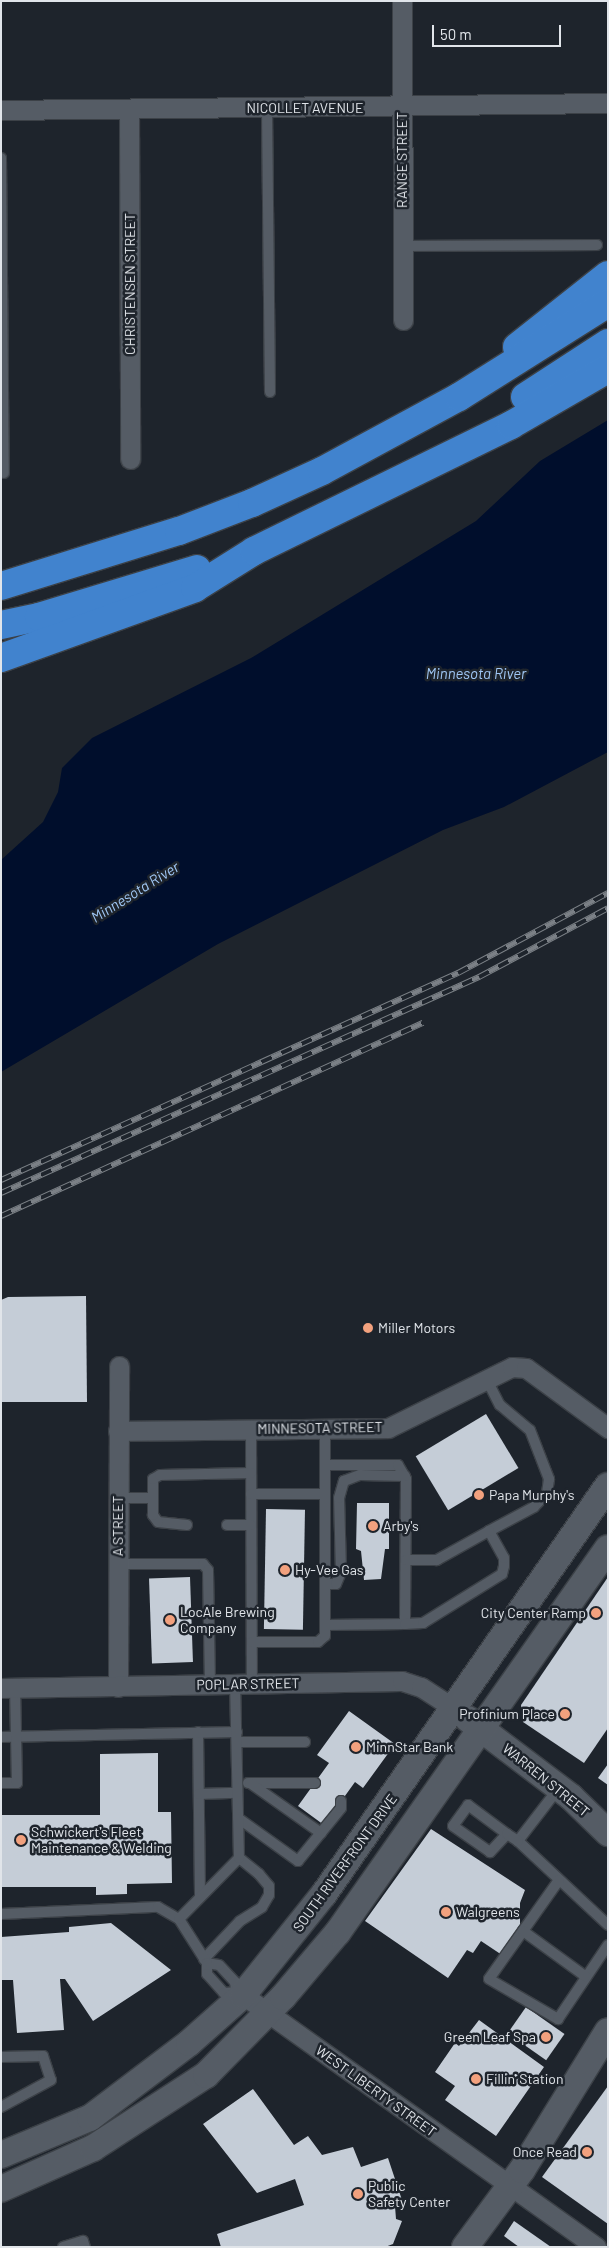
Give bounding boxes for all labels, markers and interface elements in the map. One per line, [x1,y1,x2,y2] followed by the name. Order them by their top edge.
[434,15,563,47] scale bar
[440,25,472,43] text: 50 m
[247,100,363,116] street label: NICOLLET AVENUE
[394,112,410,208] street label: RANGE STREET
[122,213,138,355] street label: CHRISTENSEN STREET
[426,665,526,683] water label: Minnesota River
[88,858,182,926] water label: Minnesota River
[378,1320,455,1336] place label: Miller Motors
[362,1322,374,1334] marker: Miller Motors
[257,1419,383,1437] street label: MINNESOTA STREET
[489,1487,574,1503] place label: Papa Murphy's
[473,1489,485,1501] marker: Papa Murphy's
[110,1496,126,1556] street label: A STREET
[383,1518,419,1534] place label: Arby's
[367,1520,379,1532] marker: Arby's
[295,1562,364,1578] place label: Hy-Vee Gas
[279,1564,291,1576] marker: Hy-Vee Gas
[180,1604,275,1636] place label: LocAle Brewing Company
[481,1605,586,1621] place label: City Center Ramp
[590,1607,602,1619] marker: City Center Ramp
[164,1614,176,1626] marker: LocAle Brewing Company
[196,1675,300,1693] street label: POPLAR STREET
[459,1706,555,1722] place label: Profinium Place
[559,1708,571,1720] marker: Profinium Place
[366,1739,453,1755] place label: MinnStar Bank
[499,1740,593,1820] street label: WARREN STREET
[350,1741,362,1753] marker: MinnStar Bank
[289,1791,401,1935] street label: SOUTH RIVERFRONT DRIVE
[31,1824,172,1856] place label: Schwickert's Fleet Maintenance & Welding
[15,1834,27,1846] marker: Schwickert's Fleet Maintenance & Welding
[456,1904,520,1920] place label: Walgreens
[440,1906,452,1918] marker: Walgreens
[444,2029,536,2045] place label: Green Leaf Spa
[540,2031,552,2043] marker: Green Leaf Spa
[313,2042,439,2140] street label: WEST LIBERTY STREET
[486,2071,564,2087] place label: Fillin' Station
[470,2073,482,2085] marker: Fillin' Station
[513,2144,577,2160] place label: Once Read
[581,2146,593,2158] marker: Once Read
[368,2178,450,2210] place label: Public Safety Center
[352,2188,364,2200] marker: Public Safety Center

